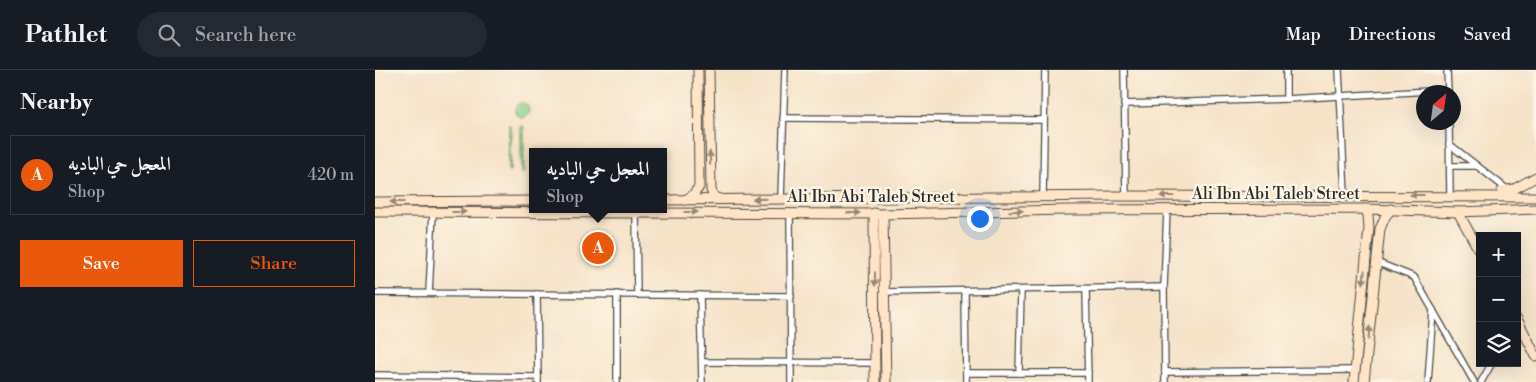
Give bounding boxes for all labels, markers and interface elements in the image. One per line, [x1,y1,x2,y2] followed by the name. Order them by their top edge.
[137,12,487,57] search box
[25,20,107,50] text: Pathlet
[155,21,183,49] icon: search
[195,23,296,47] text: Search here
[1285,23,1321,46] text: Map
[1349,23,1436,46] text: Directions
[1464,23,1511,46] text: Saved
[1416,85,1461,130] north arrow
[20,90,93,116] text: Nearby
[529,148,667,213] popup
[706,150,714,166] one-way arrow
[68,152,171,176] text: المعجل حي الباديه
[547,157,649,181] text: المعجل حي الباديه
[31,165,43,185] text: A
[307,165,354,185] text: 420 m
[68,182,105,202] text: Shop
[1191,184,1360,204] street label: Ali Ibn Abi Taleb Street
[547,187,584,207] text: Shop
[786,187,955,207] street label: Ali Ibn Abi Taleb Street
[1409,191,1425,199] one-way arrow
[1159,192,1175,200] one-way arrow
[752,195,768,203] one-way arrow
[389,198,405,206] one-way arrow
[967,206,993,232] your location
[1008,207,1024,215] one-way arrow
[451,208,467,216] one-way arrow
[683,208,699,216] one-way arrow
[846,209,862,217] one-way arrow
[582,229,614,267] pin: A
[1476,232,1521,367] map controls
[1476,232,1521,277] button: +
[20,240,183,287] button: Save
[193,240,355,287] button: Share
[1360,269,1368,285] one-way arrow
[871,271,879,287] one-way arrow
[1476,277,1521,322] button: −
[1476,322,1521,367] button: layers
[1365,325,1373,341] one-way arrow

